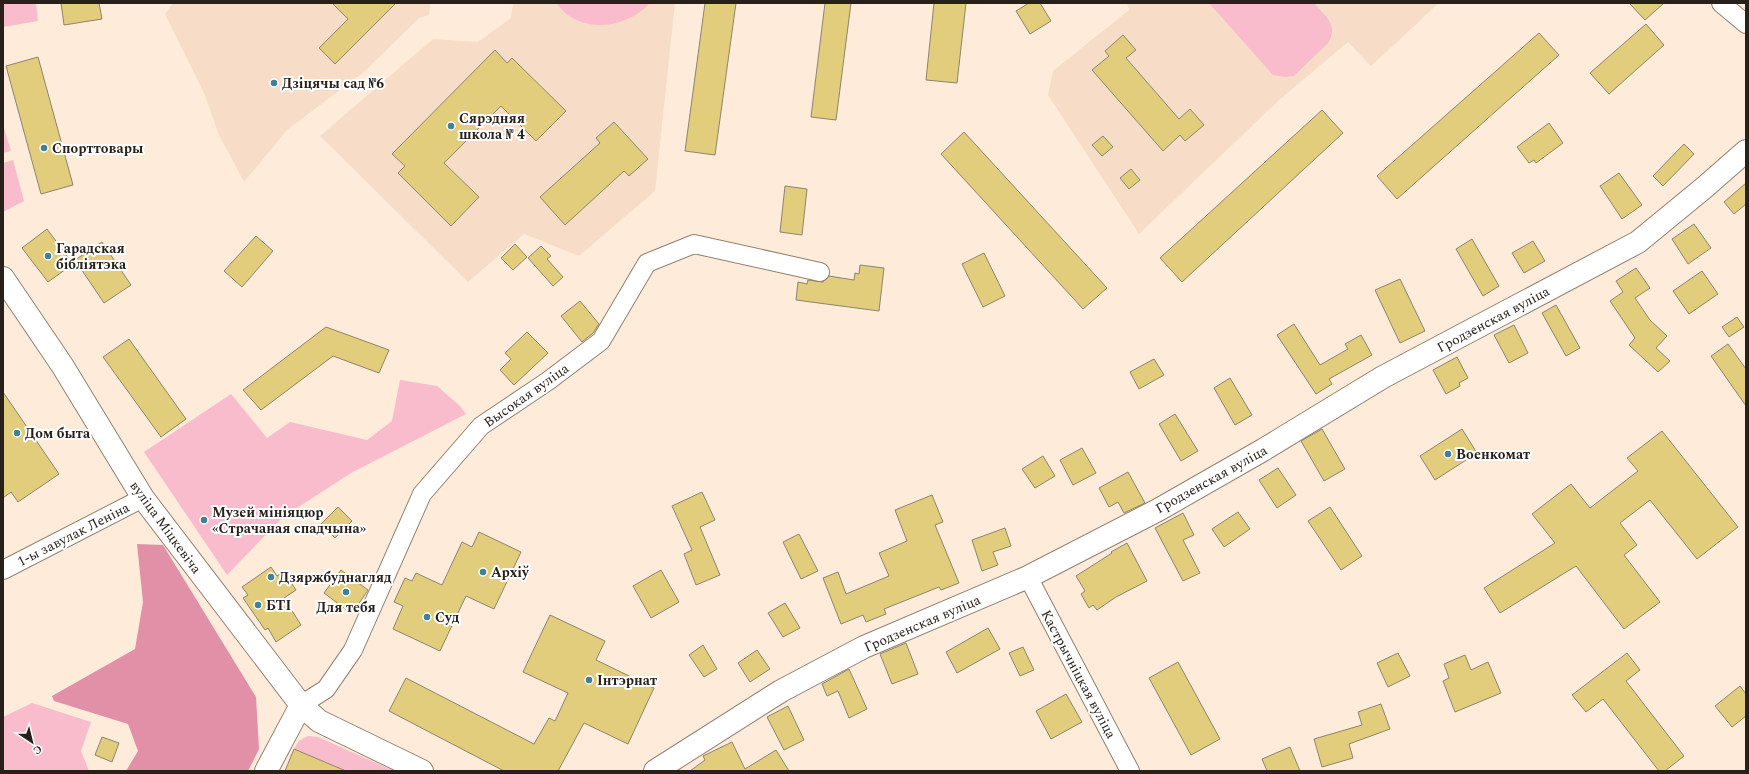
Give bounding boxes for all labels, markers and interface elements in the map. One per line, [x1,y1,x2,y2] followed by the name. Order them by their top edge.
[282,73,384,94] place label: Дзіцячы сад №6
[269,78,279,88] marker: Дзіцячы сад №6
[459,108,525,145] place label: Сярэдняя школа № 4
[446,121,456,131] marker: Сярэдняя школа № 4
[52,138,143,159] place label: Спорттовары
[39,143,49,153] marker: Спорттовары
[56,238,127,275] place label: Гарадская бібліятэка
[43,251,53,261] marker: Гарадская бібліятэка
[1433,281,1554,358] street label: Гродзенская вуліца
[479,358,573,433] street label: Высокая вуліца
[25,423,91,444] place label: Дом быта
[12,428,22,438] marker: Дом быта
[1151,440,1271,519] street label: Гродзенская вуліца
[1456,444,1530,465] place label: Военкомат
[1443,449,1453,459] marker: Военкомат
[125,476,207,578] street label: вуліца Міцкевіча
[13,497,133,572] street label: 1-ы завулак Леніна
[212,502,367,539] place label: Музей мініяцюр «Страчаная спадчына»
[199,515,209,525] marker: Музей мініяцюр «Страчаная спадчына»
[491,562,530,583] place label: Архіў
[279,567,392,588] place label: Дзяржбуднагляд
[478,567,488,577] marker: Архіў
[266,572,276,582] marker: Дзяржбуднагляд
[341,587,351,597] marker: Для тебя
[861,589,984,658] street label: Гродзенская вуліца
[266,595,291,616] place label: БТІ
[316,597,376,618] place label: Для тебя
[253,600,263,610] marker: БТІ
[1036,606,1122,743] street label: Кастрычніцкая вуліца
[435,607,460,628] place label: Суд
[422,612,432,622] marker: Суд
[597,670,657,691] place label: Інтэрнат
[584,675,594,685] marker: Інтэрнат
[12,722,52,762] north arrow
[29,741,46,759] text: С

